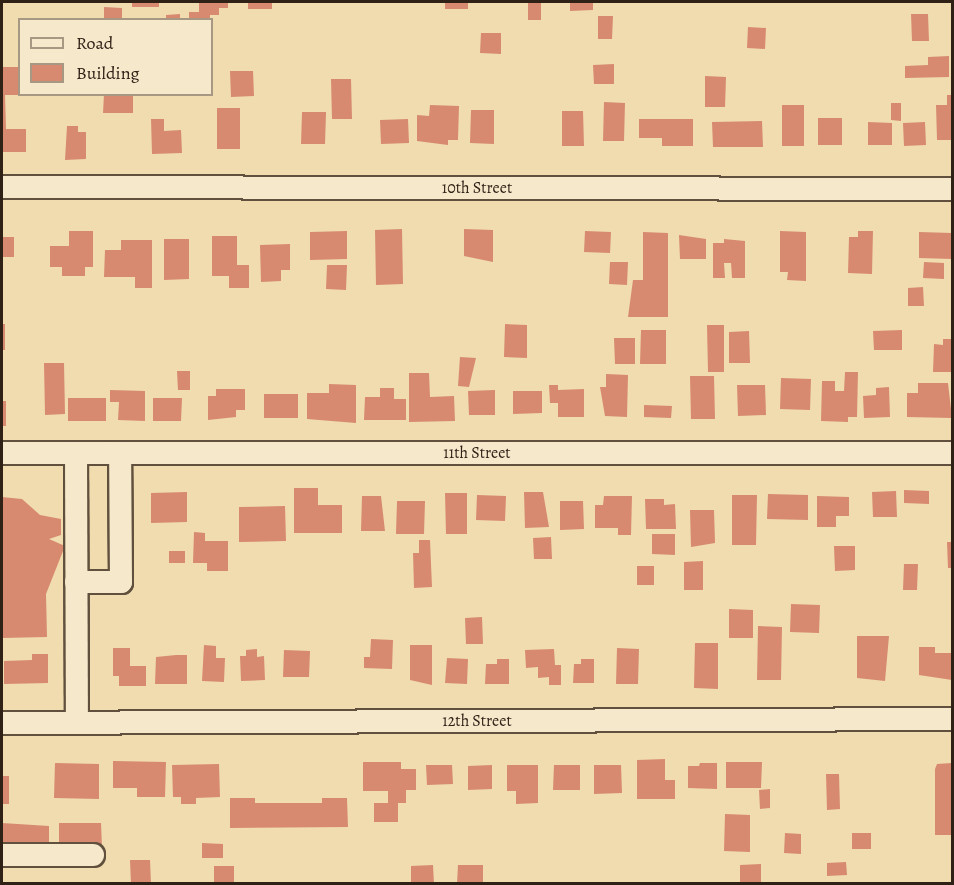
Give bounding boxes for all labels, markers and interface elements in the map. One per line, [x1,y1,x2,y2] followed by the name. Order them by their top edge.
[18,18,213,96] legend
[76,31,113,55] text: Road
[76,61,140,85] text: Building
[442,178,512,198] street label: 10th Street
[443,443,511,463] street label: 11th Street
[442,711,512,731] street label: 12th Street

